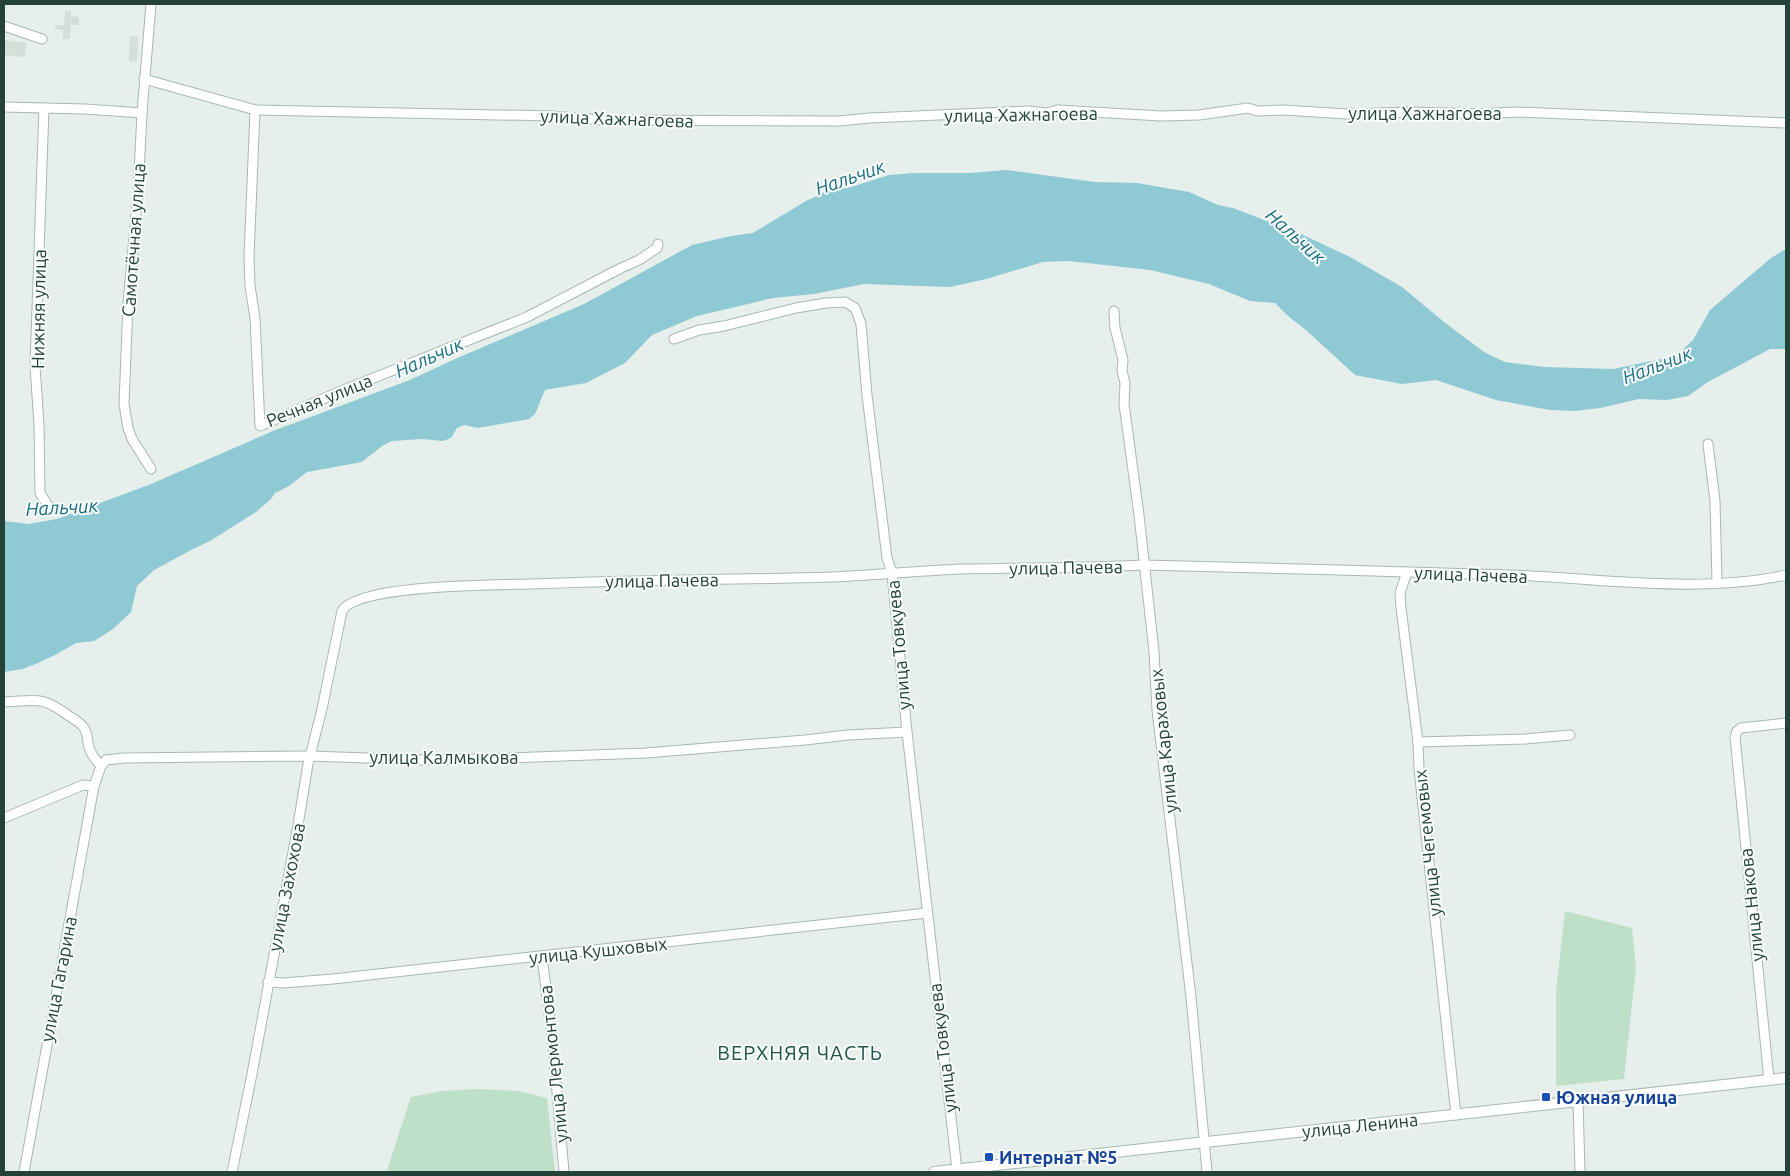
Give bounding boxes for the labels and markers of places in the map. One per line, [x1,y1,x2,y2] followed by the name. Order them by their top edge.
[1556,1087,1677,1107] place label: Южная улица
[1540,1091,1552,1103] marker: Южная улица
[999,1147,1117,1167] place label: Интернат №5
[983,1151,995,1163] marker: Интернат №5

